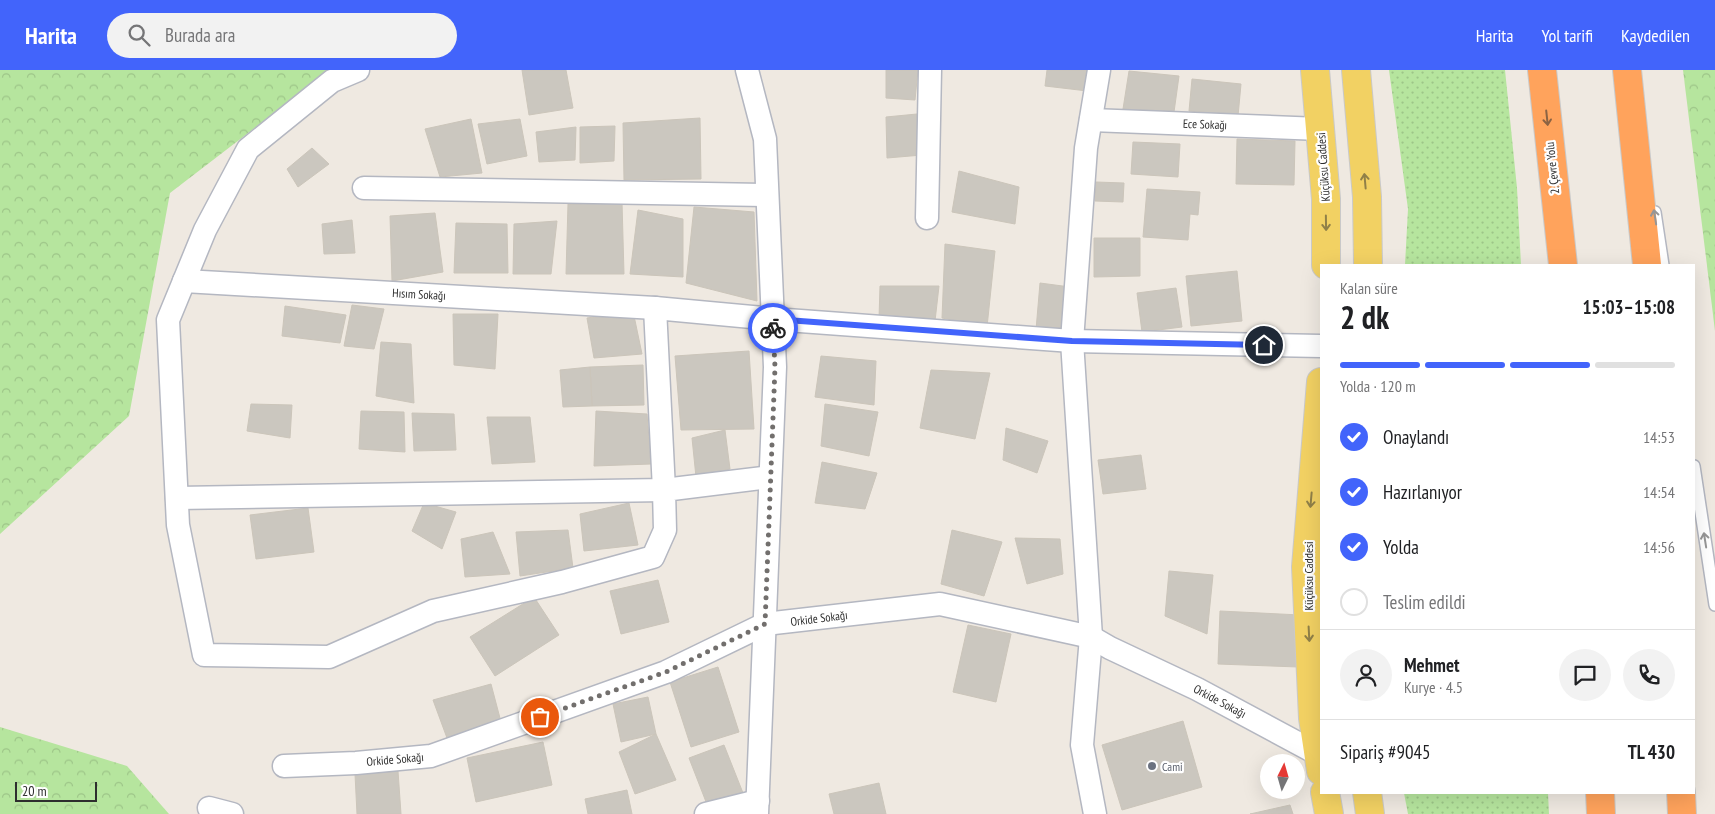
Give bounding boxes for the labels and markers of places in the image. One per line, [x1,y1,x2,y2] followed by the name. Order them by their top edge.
[1243,324,1285,366] pin
[519,696,561,738] pin
[1162,759,1183,774] place label: Cami
[1146,760,1158,772] marker: Cami

